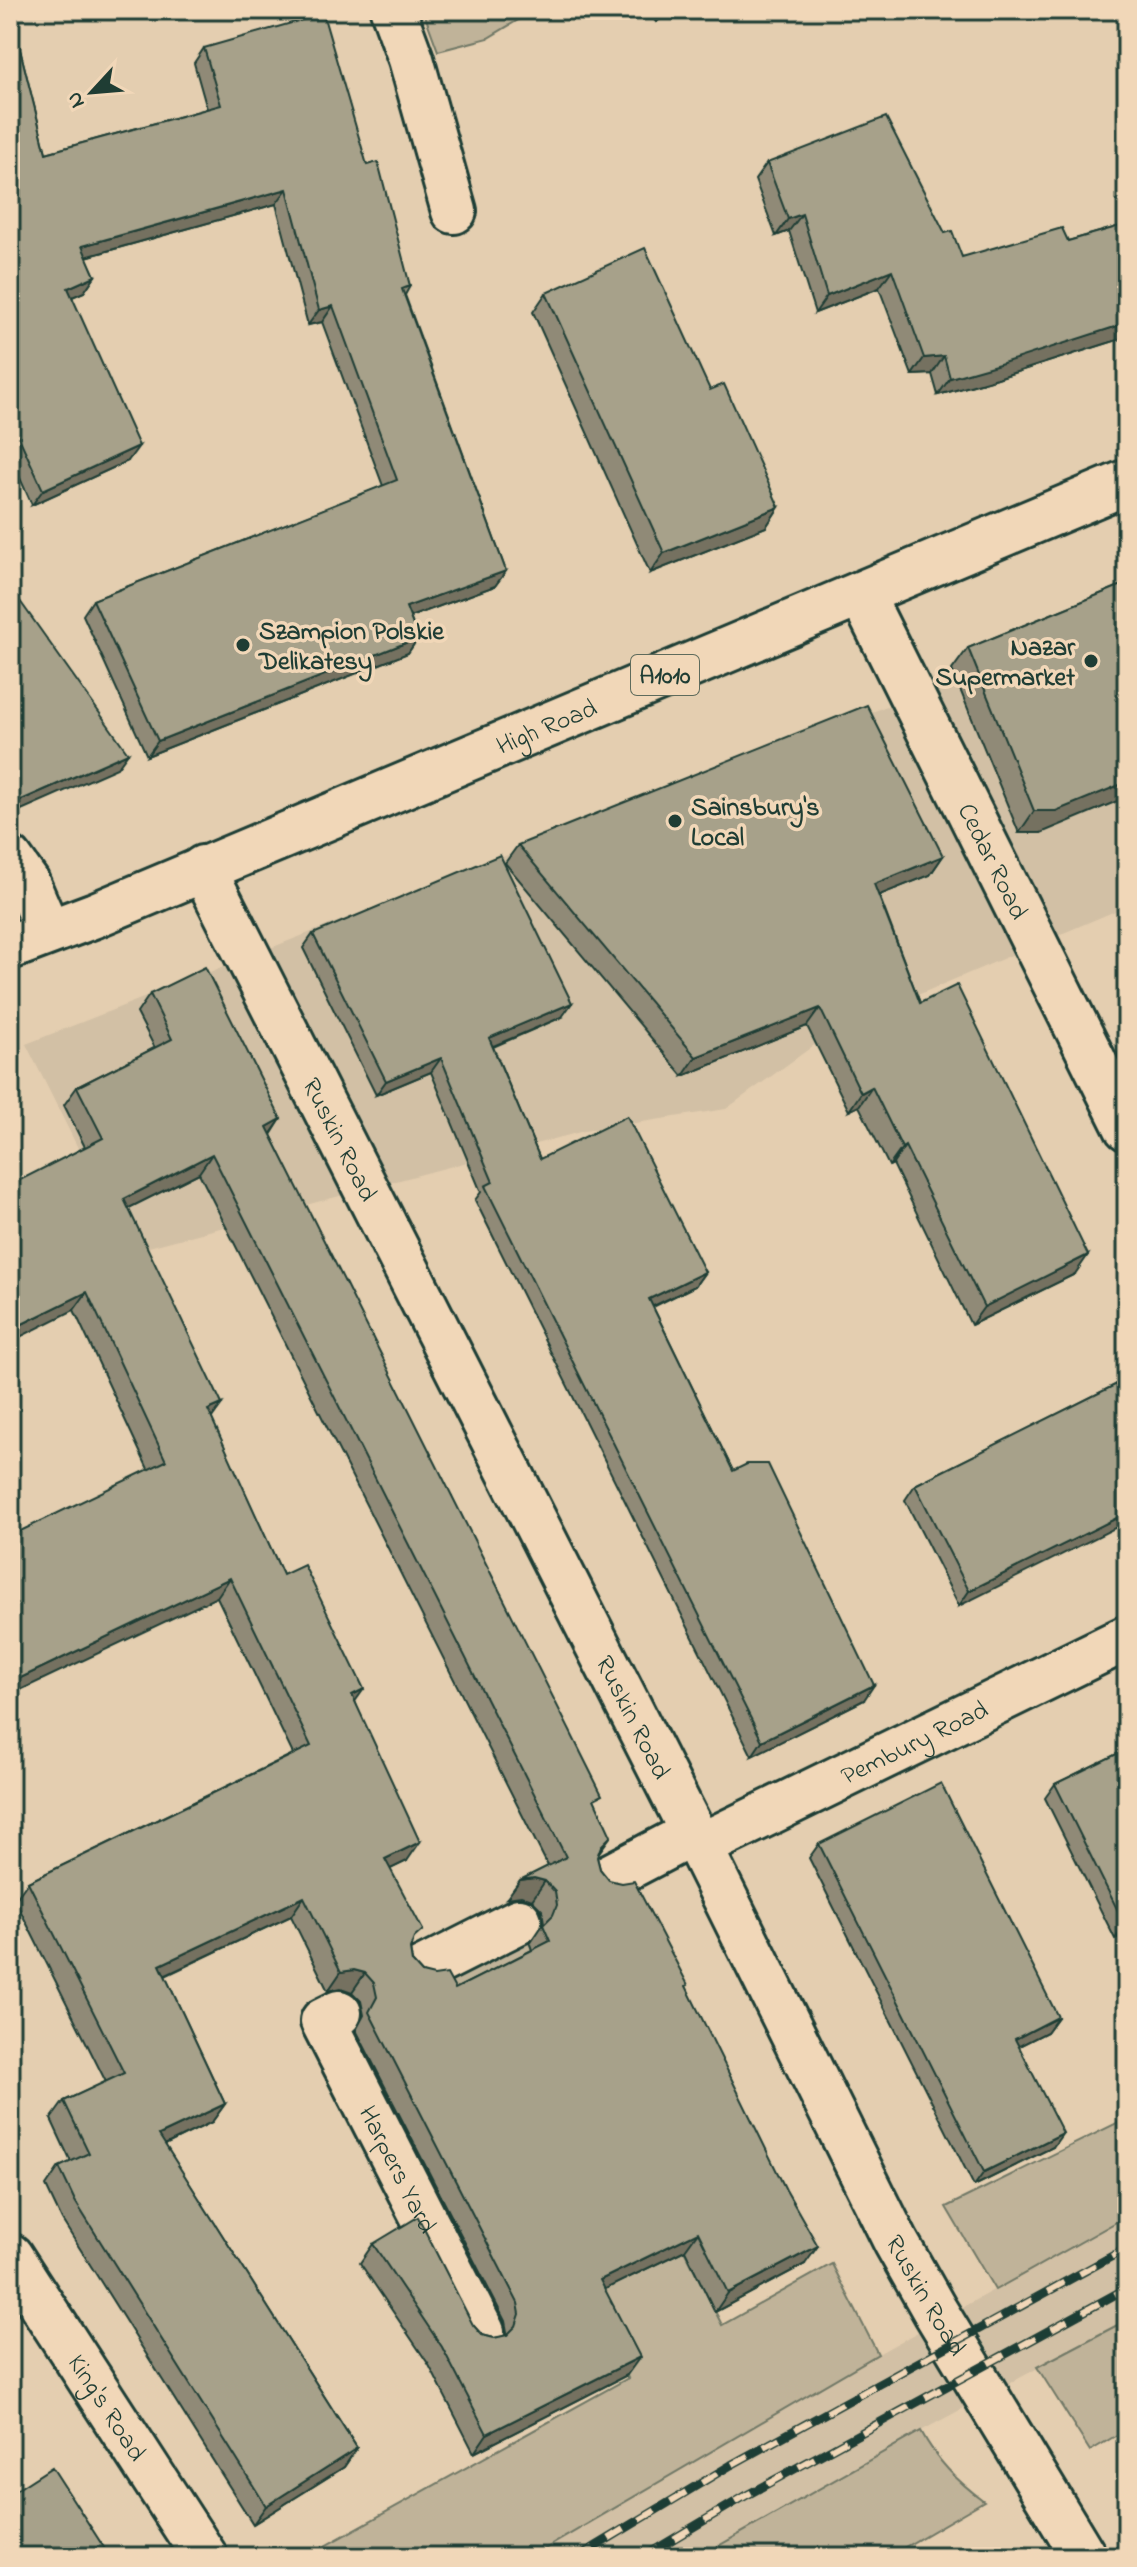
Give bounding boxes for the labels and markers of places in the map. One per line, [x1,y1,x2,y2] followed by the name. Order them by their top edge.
[258,614,445,682] place label: Szampion Polskie Delikatesy
[936,630,1076,698] place label: Nazar Supermarket
[234,636,252,654] marker: Szampion Polskie Delikatesy
[1082,652,1100,670] marker: Nazar Supermarket
[691,790,819,858] place label: Sainsbury's Local
[666,812,684,830] marker: Sainsbury's Local

